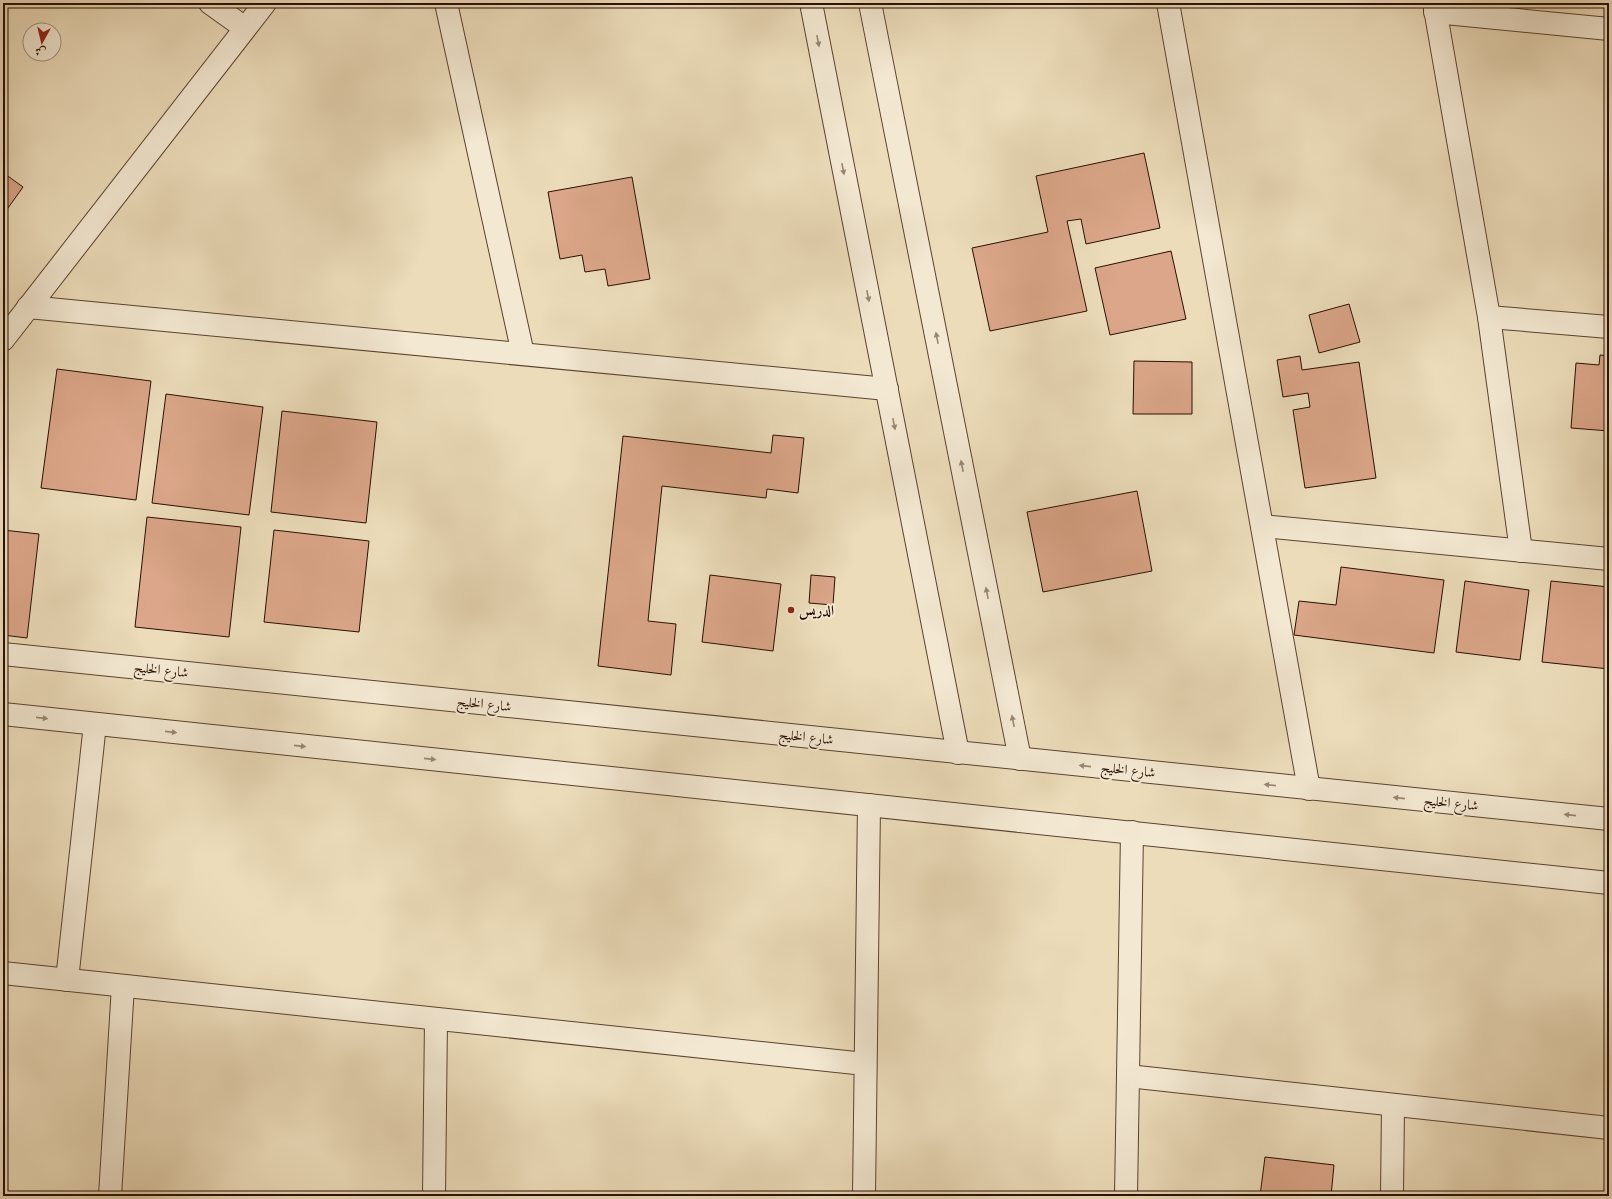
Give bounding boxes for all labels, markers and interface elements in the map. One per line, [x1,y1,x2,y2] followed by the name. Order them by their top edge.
[22,22,62,62] north arrow
[815,35,821,47] one-way arrow
[34,43,47,60] text: ش
[841,163,847,175] one-way arrow
[866,290,872,302] one-way arrow
[933,332,939,345] one-way arrow
[891,418,897,430] one-way arrow
[959,460,965,472] one-way arrow
[984,587,990,599] one-way arrow
[799,601,834,620] place label: الدريس
[786,605,796,615] marker: الدريس
[132,658,189,685] street label: شارع الخليج
[455,692,512,719] street label: شارع الخليج
[36,715,48,722] one-way arrow
[1009,715,1015,727] one-way arrow
[777,725,834,752] street label: شارع الخليج
[165,729,177,735] one-way arrow
[294,742,306,749] one-way arrow
[424,756,436,762] one-way arrow
[1099,758,1156,785] street label: شارع الخليج
[1079,762,1091,769] one-way arrow
[1264,781,1276,788] one-way arrow
[1422,791,1479,818] street label: شارع الخليج
[1393,794,1405,801] one-way arrow
[1564,812,1576,819] one-way arrow

